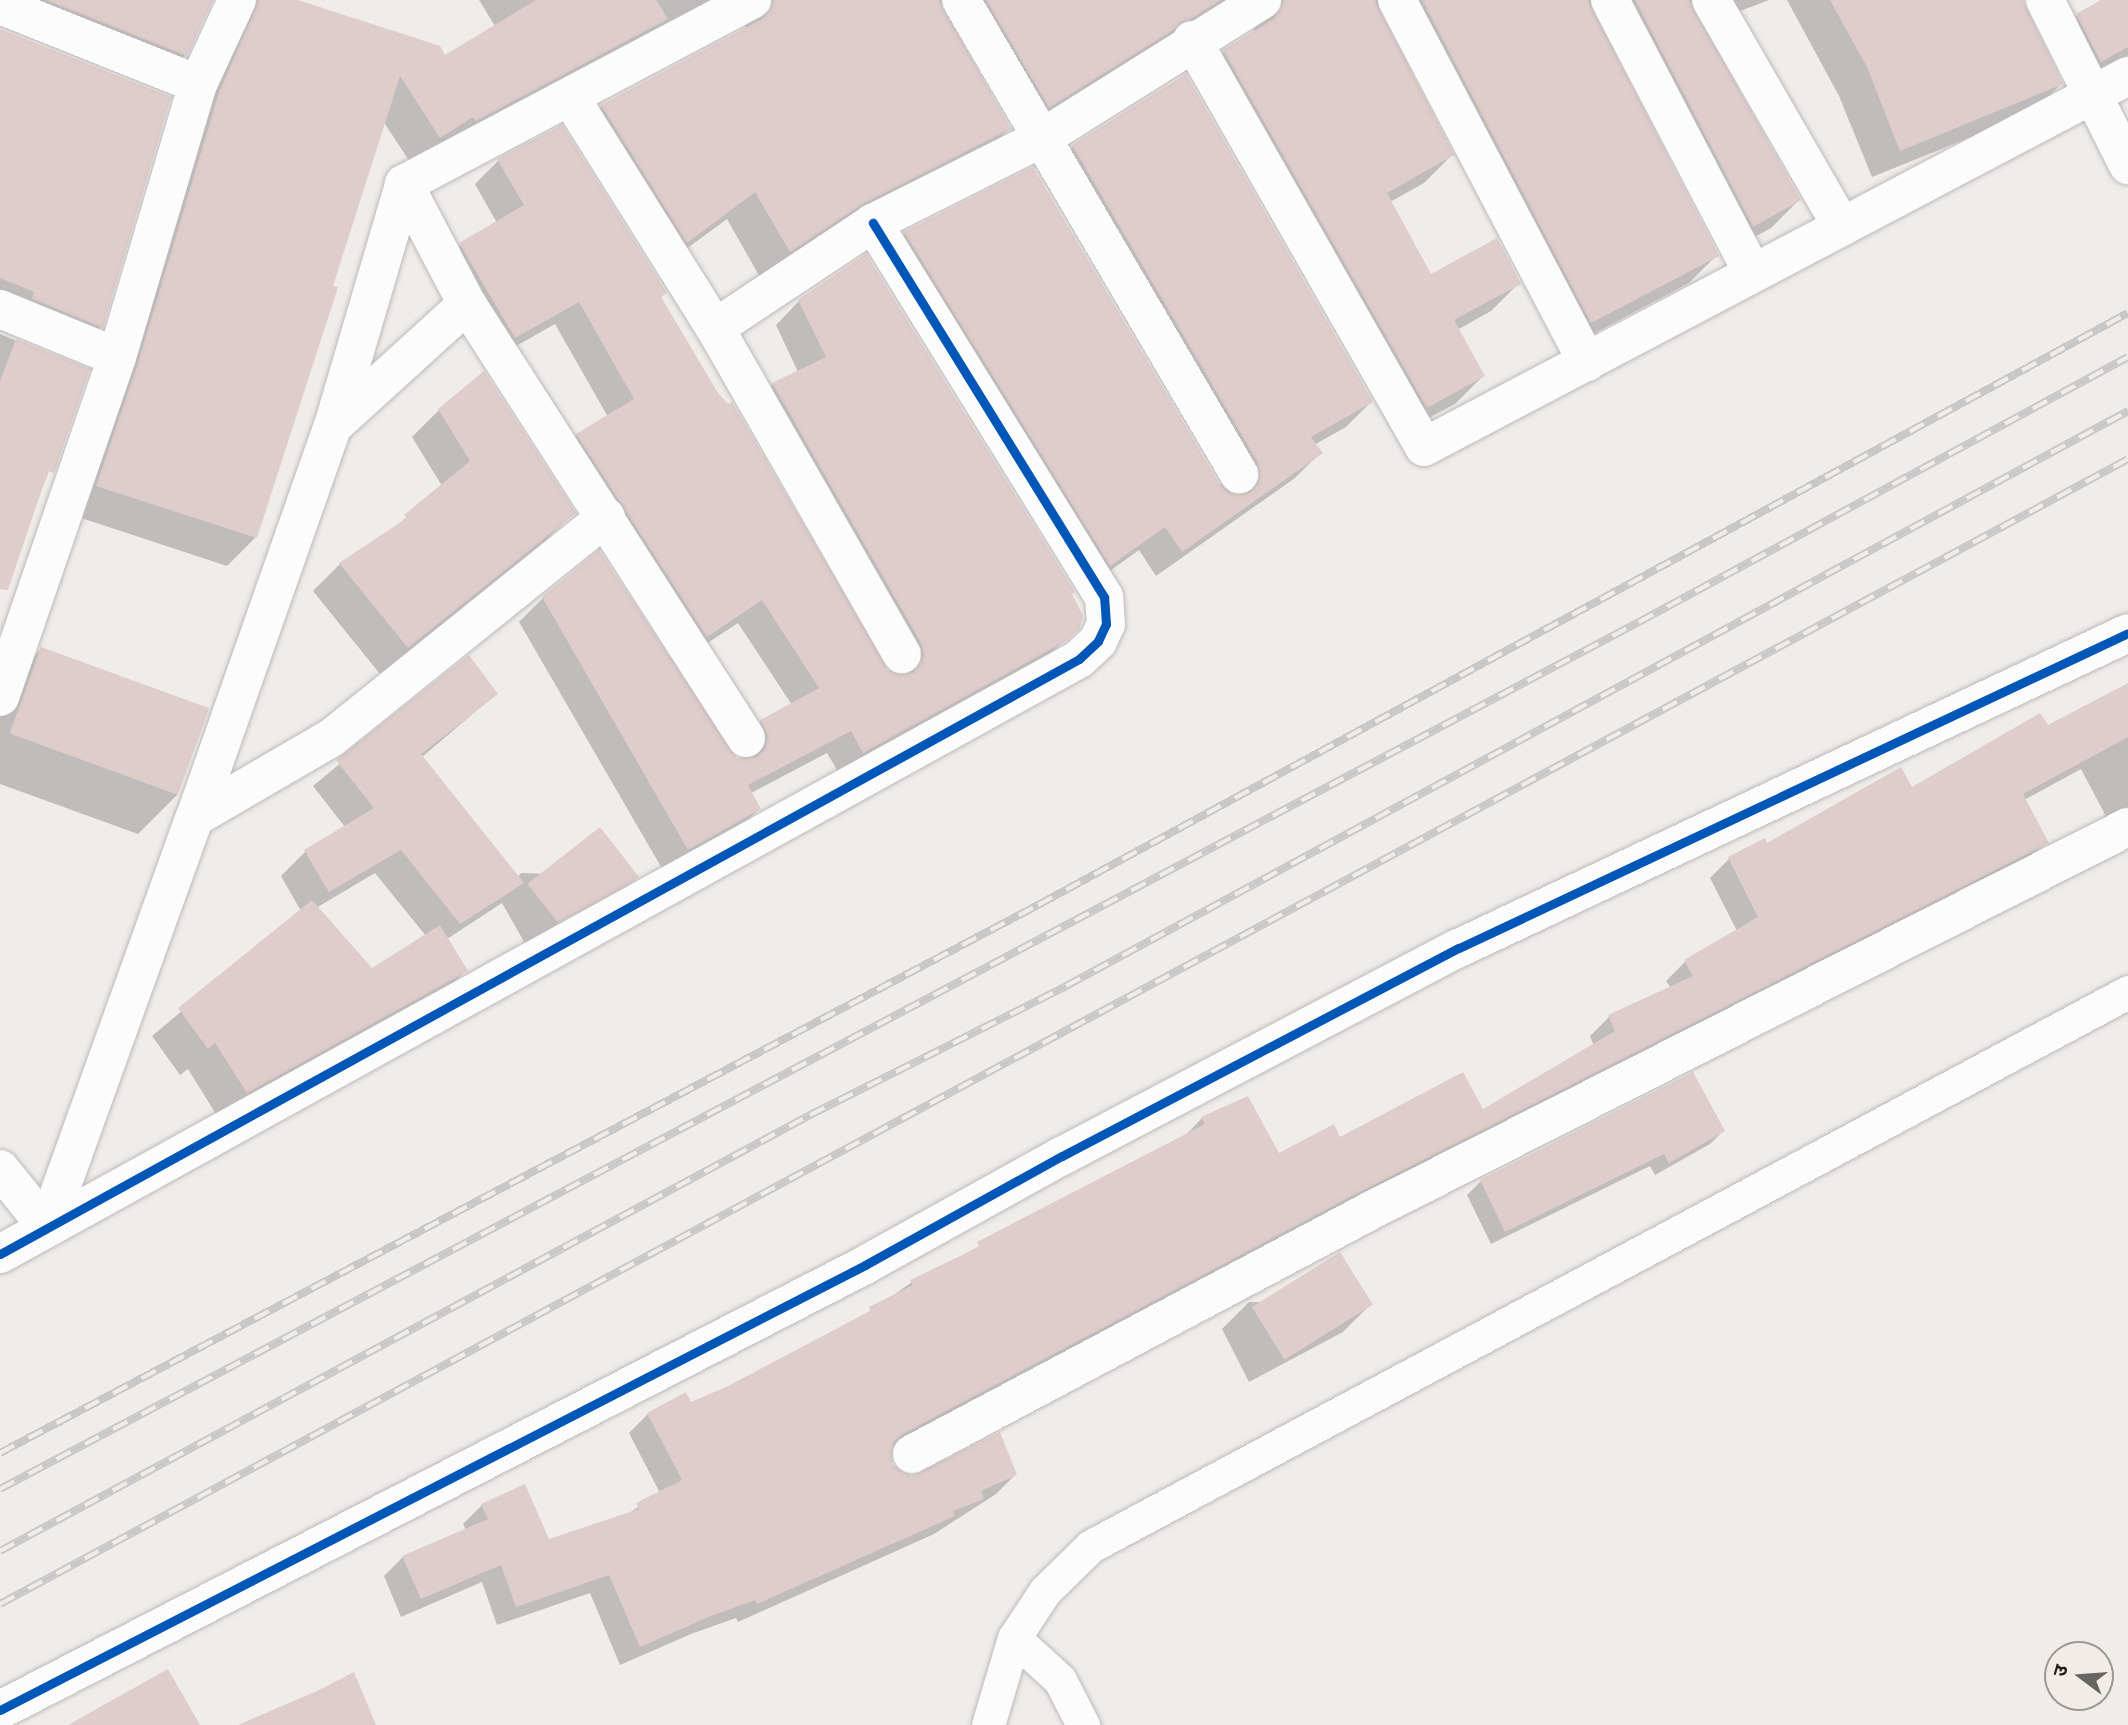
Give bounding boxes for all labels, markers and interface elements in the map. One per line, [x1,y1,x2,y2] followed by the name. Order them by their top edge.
[2044,1641,2114,1711] north arrow
[2048,1662,2073,1679] text: उ

